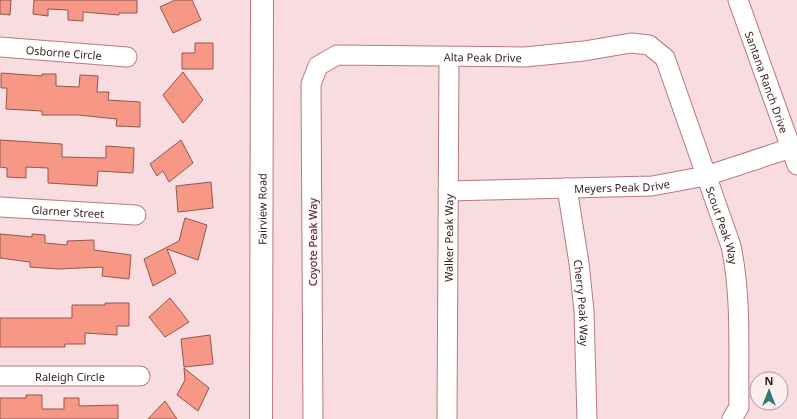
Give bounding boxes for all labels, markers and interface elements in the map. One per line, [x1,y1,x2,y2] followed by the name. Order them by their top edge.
[742,29,792,135] street label: Santana Ranch Drive
[25,42,102,62] street label: Osborne Circle
[444,49,522,64] street label: Alta Peak Drive
[254,173,269,245] street label: Fairview Road
[574,175,671,195] street label: Meyers Peak Drive
[703,184,742,266] street label: Scout Peak Way
[440,194,456,282] street label: Walker Peak Way
[305,197,320,286] street label: Coyote Peak Way
[31,201,105,221] street label: Glarner Street
[571,258,592,347] street label: Cherry Peak Way
[35,369,105,384] street label: Raleigh Circle
[749,371,789,411] north arrow
[765,373,773,388] text: N

